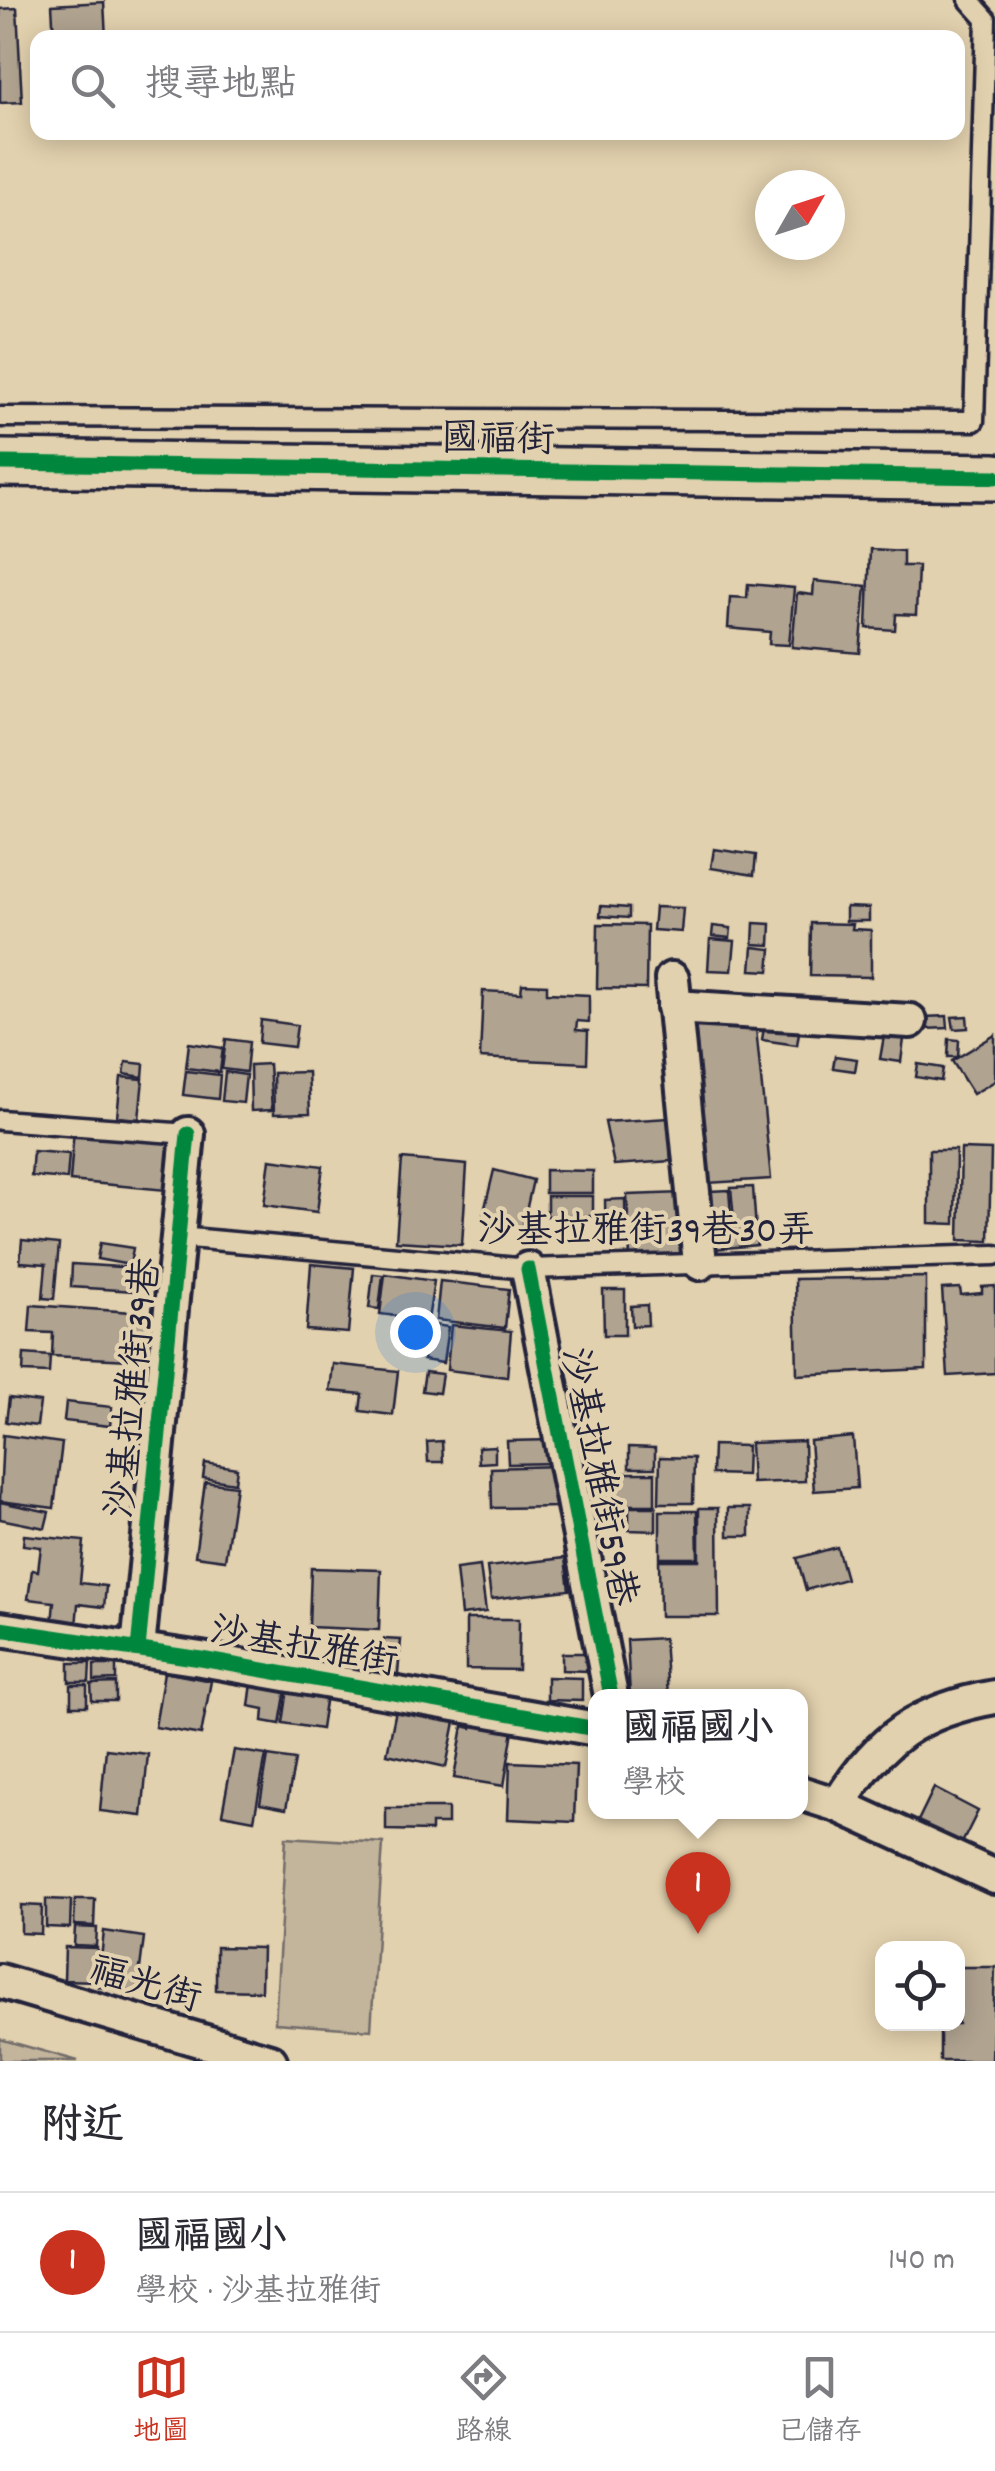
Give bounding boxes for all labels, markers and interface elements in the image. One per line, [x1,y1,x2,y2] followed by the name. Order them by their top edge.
[30,30,965,140] search box
[65,58,120,113] icon: search
[145,60,297,115] text: 搜尋地點
[755,170,845,260] north arrow
[440,414,555,471] street label: 國福街
[477,1206,815,1261] street label: 沙基拉雅街39巷30弄
[95,1255,178,1522] street label: 沙基拉雅街39巷
[390,1307,441,1358] your location
[544,1343,648,1611] street label: 沙基拉雅街59巷
[205,1606,401,1693] street label: 沙基拉雅街
[588,1689,808,1819] popup
[622,1704,774,1759] text: 國福國小
[622,1763,686,1809] text: 學校
[666,1852,730,1934] pin: 1
[875,1941,965,2031] map controls
[875,1941,965,2031] button: locate
[82,1945,207,2029] street label: 福光街
[40,2099,124,2159] text: 附近
[135,2212,287,2267] text: 國福國小
[69,2239,76,2285] text: 1
[888,2239,955,2285] text: 140 m
[135,2271,381,2317] text: 學校 · 沙基拉雅街
[133,2350,189,2454] tab: 地圖
[455,2350,512,2454] tab: 路線
[778,2350,862,2454] tab: 已儲存

